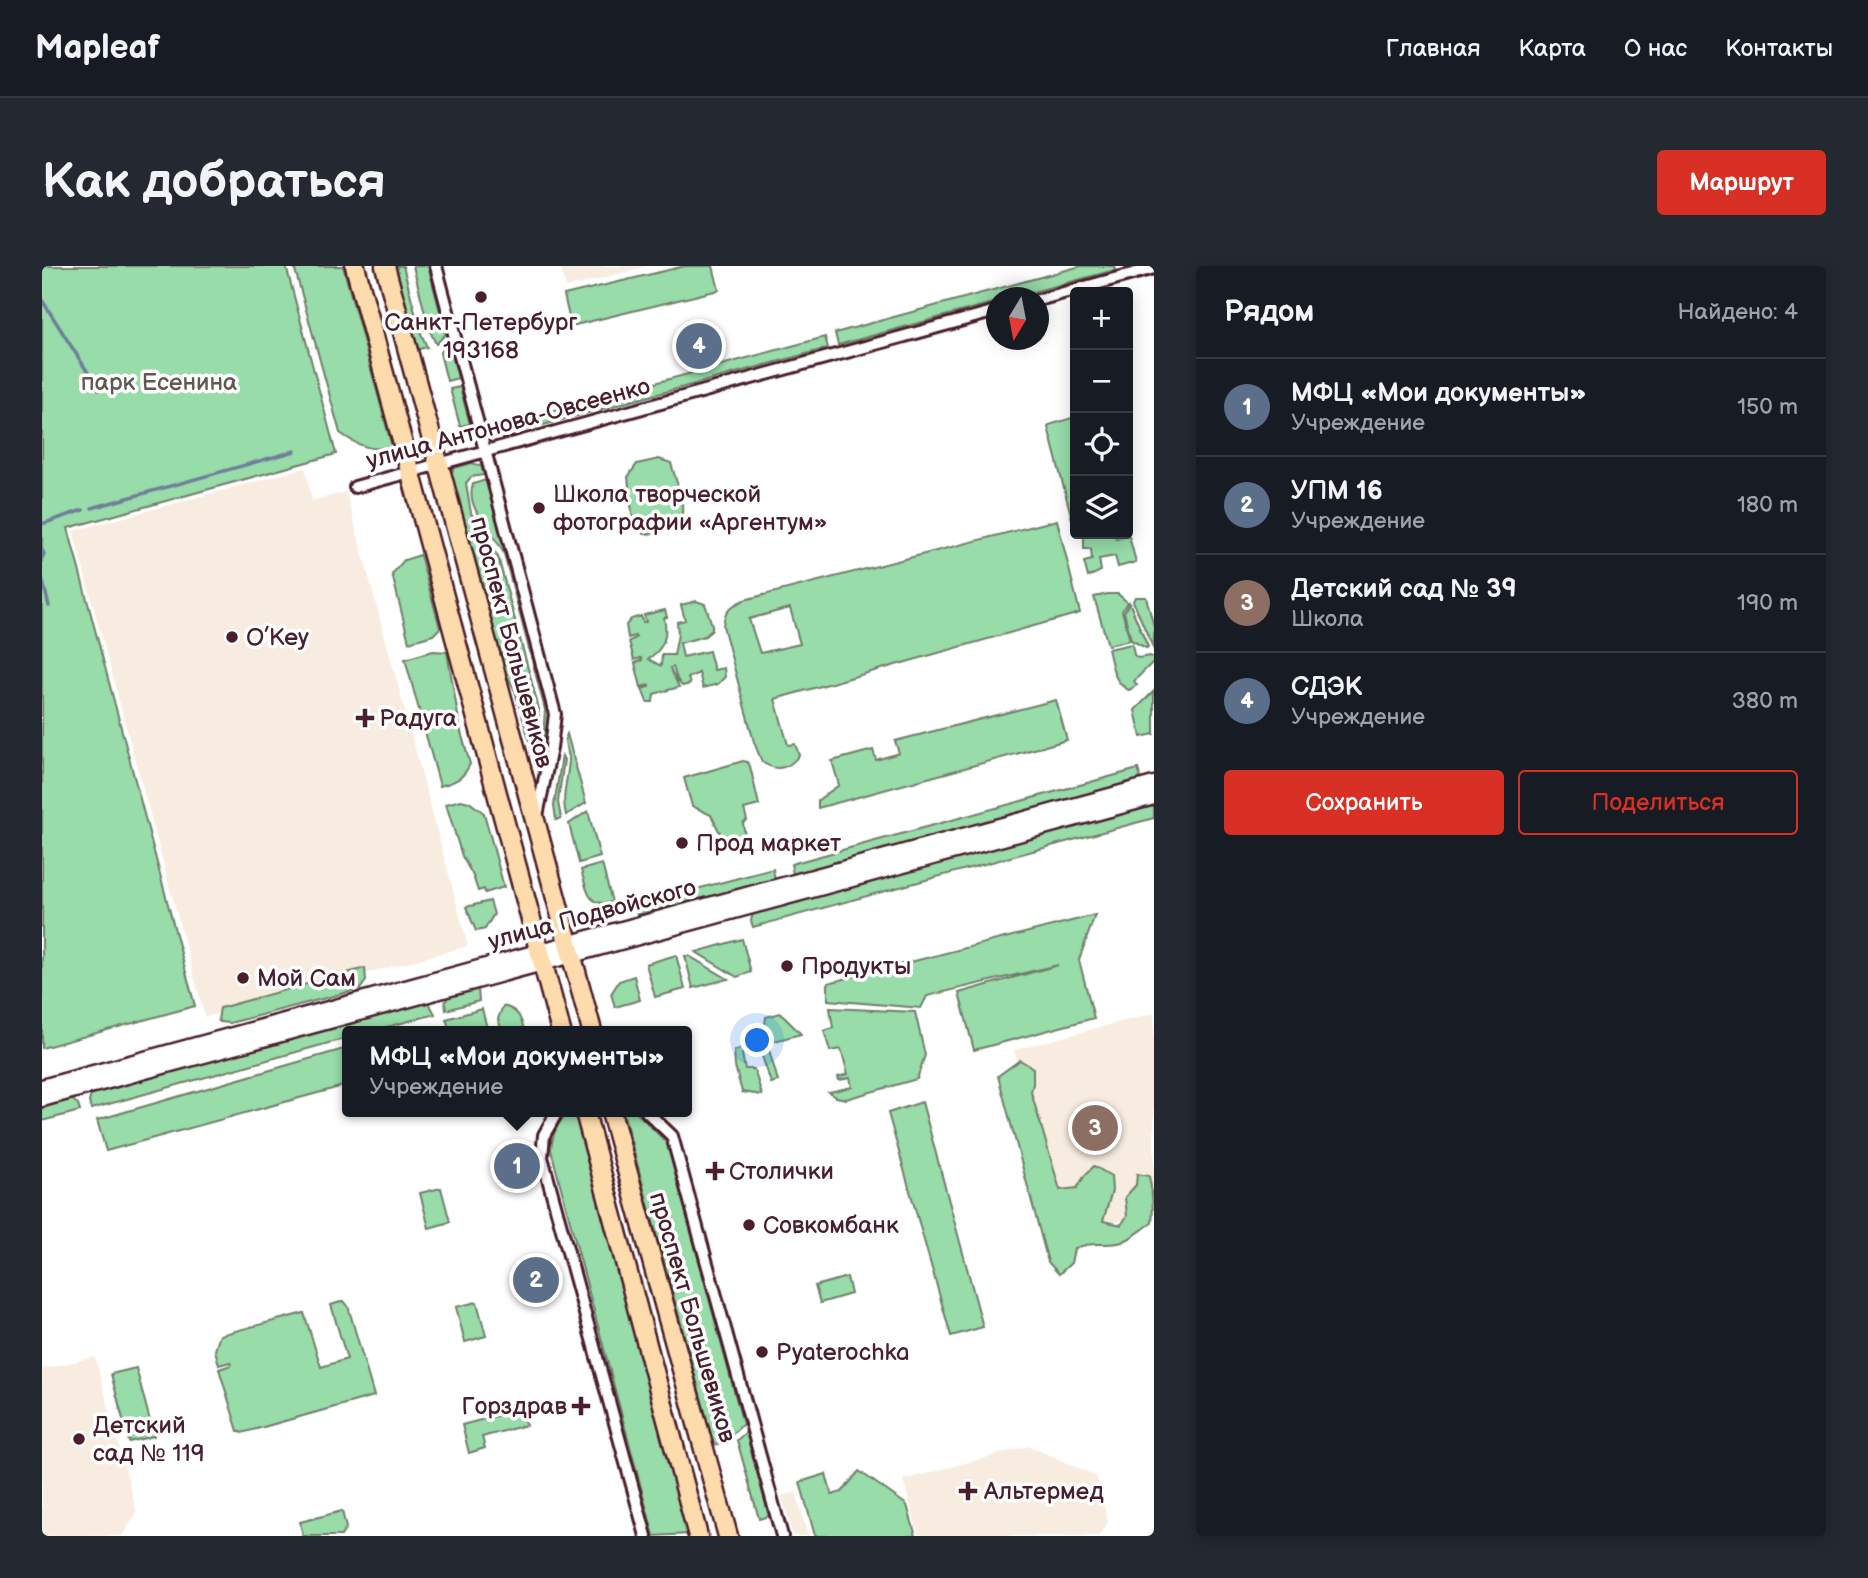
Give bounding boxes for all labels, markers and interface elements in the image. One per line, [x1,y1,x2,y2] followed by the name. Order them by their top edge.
[35,28,160,68] text: Mapleaf
[1386,34,1480,63] text: Главная
[1518,34,1586,63] text: Карта
[1624,34,1687,63] text: О нас
[1725,34,1833,63] text: Контакты
[1657,150,1826,215] button: Маршрут
[42,153,386,212] text: Как добраться
[986,287,1049,350] north arrow
[1070,287,1133,539] map controls
[1070,287,1133,350] button: +
[473,289,489,305] marker: Санкт-Петербург 193168
[1224,294,1314,330] text: Рядом
[1678,298,1798,326] text: Найдено: 4
[384,308,578,365] place label: Санкт-Петербург 193168
[676,320,722,372] pin: 4
[1070,350,1133,413] button: −
[81,368,237,397] park label: парк Есенина
[363,372,653,475] street label: улица Антонова-Овсеенко
[1291,378,1586,409] text: МФЦ «Мои документы»
[1242,393,1252,421] text: 1
[1737,393,1798,421] text: 150 m
[1291,409,1425,437] text: Учреждение
[1070,413,1133,476] button: locate
[1070,476,1133,539] button: layers
[1291,476,1383,507] text: УПМ 16
[553,480,827,537] place label: Школа творческой фотографии «Аргентум»
[1240,491,1254,519] text: 2
[1737,491,1798,519] text: 180 m
[531,500,547,516] marker: Школа творческой фотографии «Аргентум»
[1291,507,1425,535] text: Учреждение
[464,513,559,771] street label: проспект Большевиков
[1291,574,1517,605] text: Детский сад № 39
[1240,589,1254,617] text: 3
[1737,589,1798,617] text: 190 m
[1291,605,1364,633] text: Школа
[246,623,309,652] place label: O’Key
[224,629,240,645] marker: O’Key
[1291,672,1362,703] text: СДЭК
[1240,687,1254,715] text: 4
[1732,687,1798,715] text: 380 m
[1291,703,1425,731] text: Учреждение
[379,704,457,733] place label: Радуга
[357,710,373,726] marker: Радуга
[1224,770,1504,835] button: Сохранить
[1518,770,1798,835] button: Поделиться
[696,829,841,858] place label: Прод маркет
[674,835,690,851] marker: Прод маркет
[485,873,699,956] street label: улица Подвойского
[801,952,911,981] place label: Продукты
[779,958,795,974] marker: Продукты
[257,964,356,993] place label: Мой Сам
[235,970,251,986] marker: Мой Сам
[740,1023,774,1057] your location
[342,1026,692,1117] popup
[369,1042,665,1073] text: МФЦ «Мои документы»
[369,1073,503,1101] text: Учреждение
[1072,1102,1118,1154] pin: 3
[494,1140,540,1192] pin: 1
[729,1157,834,1186] place label: Столички
[707,1163,723,1179] marker: Столички
[643,1189,742,1446] street label: проспект Большевиков
[763,1211,899,1240] place label: Совкомбанк
[741,1217,757,1233] marker: Совкомбанк
[513,1254,559,1306] pin: 2
[776,1338,910,1367] place label: Pyaterochka
[754,1344,770,1360] marker: Pyaterochka
[462,1392,567,1421] place label: Горздрав
[573,1398,589,1414] marker: Горздрав
[93,1411,205,1468] place label: Детский сад № 119
[71,1431,87,1447] marker: Детский сад № 119
[983,1477,1104,1506] place label: Альтермед
[958,1481,978,1501] marker: Альтермед

